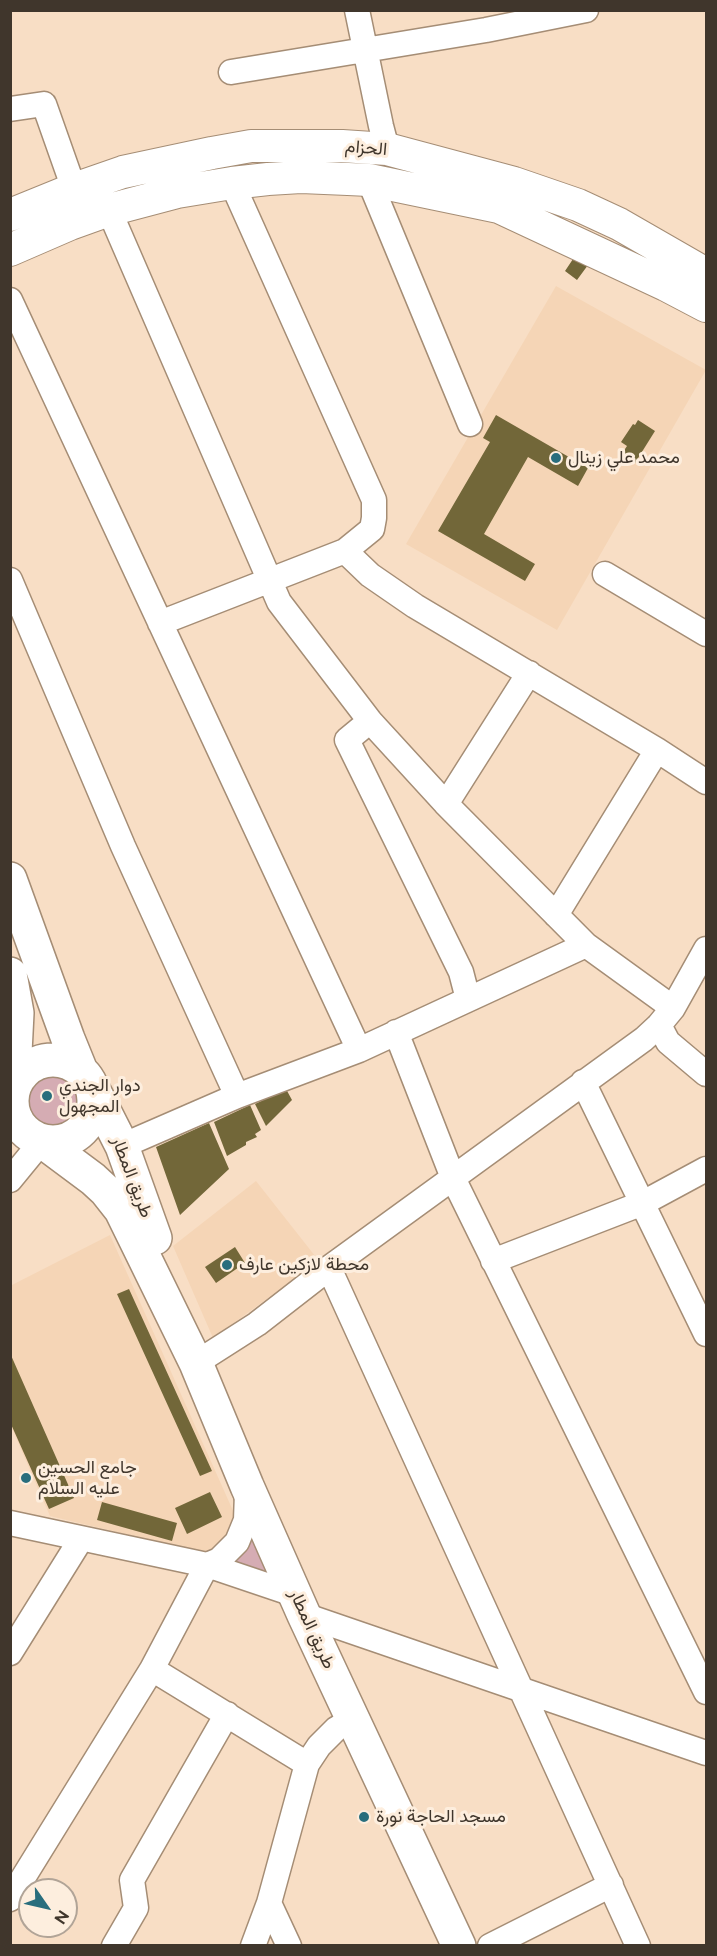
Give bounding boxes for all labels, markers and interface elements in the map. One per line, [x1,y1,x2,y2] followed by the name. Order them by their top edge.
[344,135,388,161] street label: الحزام
[568,447,680,469] place label: محمد علي زينال
[549,451,563,465] marker: محمد علي زينال
[59,1075,141,1118] place label: دوار الجندي المجهول
[40,1089,54,1103] marker: دوار الجندي المجهول
[107,1133,157,1221] street label: طريق المطار
[239,1254,369,1276] place label: محطة لازكين عارف
[220,1258,234,1272] marker: محطة لازكين عارف
[38,1457,137,1500] place label: جامع الحسين عليه السلام
[19,1471,33,1485] marker: جامع الحسين عليه السلام
[284,1586,340,1672] street label: طريق المطار
[376,1806,506,1828] place label: مسجد الحاجة نورة
[357,1810,371,1824] marker: مسجد الحاجة نورة
[18,1878,78,1938] north arrow
[50,1907,73,1928] text: N

